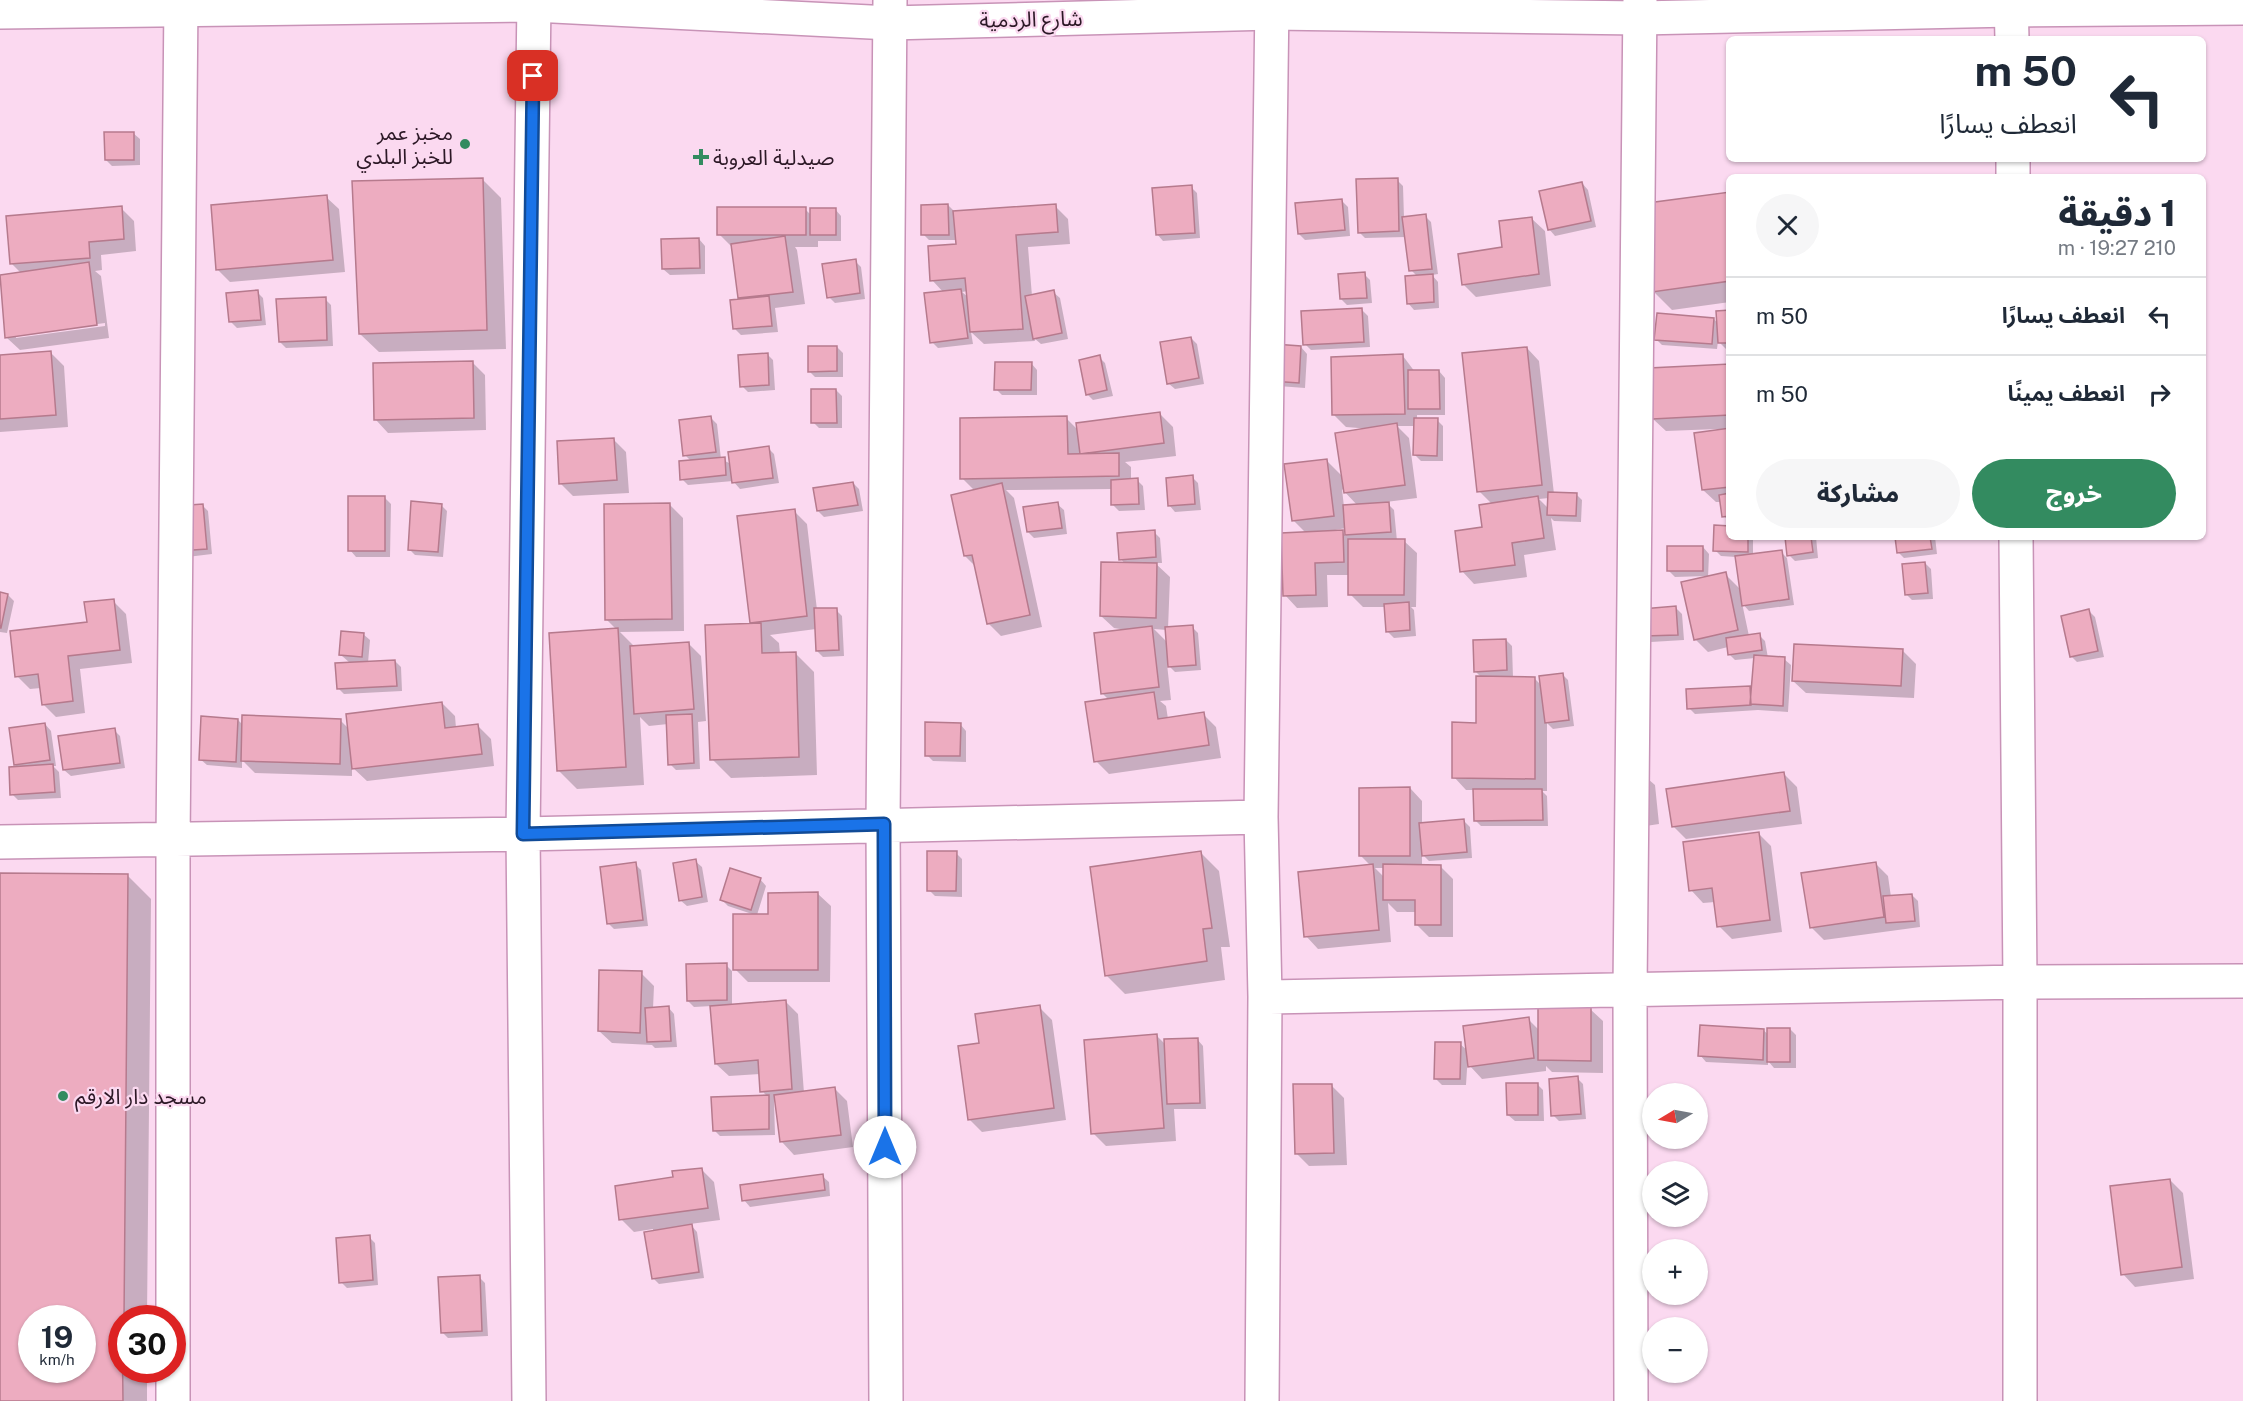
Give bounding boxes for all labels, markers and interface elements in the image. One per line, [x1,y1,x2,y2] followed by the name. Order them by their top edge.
[979,6,1083,35] street label: شارع الردمية
[1974,46,2077,95] text: 50 m
[507,50,558,101] pin
[516,59,549,92] icon: arrive
[2098,60,2176,138] icon: left
[1939,107,2077,139] text: انعطف يسارًا
[356,120,453,172] place label: مخبز عمر للخبز البلدي
[458,137,472,151] marker: مخبز عمر للخبز البلدي
[713,145,835,170] place label: صيدلية العروبة
[694,150,708,164] marker: صيدلية العروبة
[2058,192,2176,234] text: 1 دقيقة
[1756,194,1819,257] button: close
[2058,236,2176,260] text: 210 m · 19:27
[2143,300,2176,333] icon: left
[2002,302,2125,328] text: انعطف يسارًا
[1756,303,1808,329] text: 50 m
[2143,378,2176,411] icon: right
[2008,380,2125,406] text: انعطف يمينًا
[1756,381,1808,407] text: 50 m
[1756,459,1960,528] button: مشاركة
[1972,459,2176,528] button: خروج
[1642,1083,1708,1149] north arrow
[1642,1083,1708,1383] map controls
[75,1084,207,1112] place label: مسجد دار الارقم
[56,1089,70,1103] marker: مسجد دار الارقم
[853,1115,917,1179] position arrow
[1642,1161,1708,1227] button: layers
[1642,1239,1708,1305] button: +
[108,1305,186,1383] speed limit sign: 30
[1642,1317,1708,1383] button: −
[41,1319,73,1355] text: 19
[39,1351,75,1368] text: km/h

